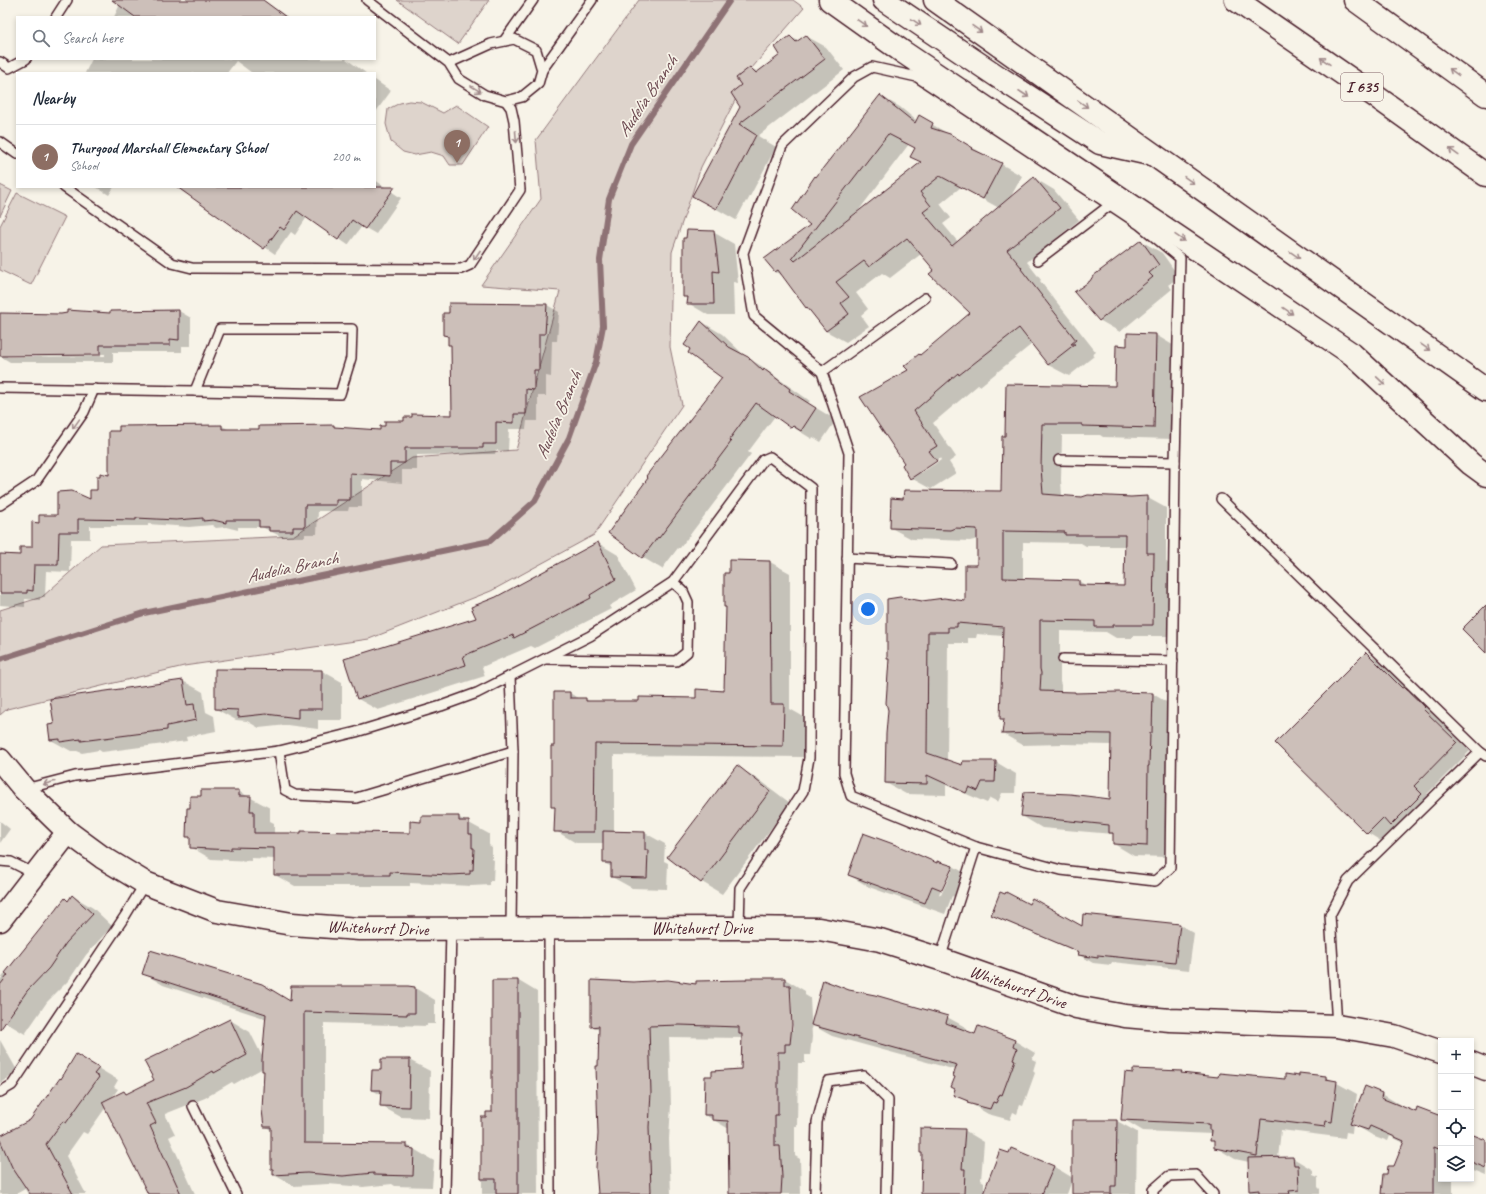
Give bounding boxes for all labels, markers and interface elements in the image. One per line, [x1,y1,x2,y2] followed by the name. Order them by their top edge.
[16,16,376,60] search box
[910,18,921,26] one-way arrow
[856,19,867,27] one-way arrow
[971,25,982,33] one-way arrow
[30,27,52,49] icon: search
[62,29,123,48] text: Search here
[612,50,683,141] water label: Audelia Branch
[1320,57,1331,65] one-way arrow
[1449,68,1460,76] one-way arrow
[1341,73,1383,101] road number: I 635
[470,86,482,94] one-way arrow
[32,88,75,109] text: Nearby
[1019,90,1030,98] one-way arrow
[1077,100,1088,108] one-way arrow
[444,130,470,163] pin: 1
[512,130,519,143] one-way arrow
[70,139,267,158] text: Thurgood Marshall Elementary School
[1449,148,1460,156] one-way arrow
[42,149,48,165] text: 1
[332,149,360,165] text: 200 m
[70,158,98,174] text: School
[1183,176,1194,184] one-way arrow
[1174,234,1185,242] one-way arrow
[473,249,481,260] one-way arrow
[1289,251,1300,259] one-way arrow
[1282,307,1294,315] one-way arrow
[1419,343,1430,351] one-way arrow
[530,366,587,462] water label: Audelia Branch
[1376,376,1386,386] one-way arrow
[72,418,80,429] one-way arrow
[244,546,341,587] water label: Audelia Branch
[858,599,878,619] your location
[43,779,56,787] one-way arrow
[327,916,430,940] street label: Whitehurst Drive
[651,918,754,939] street label: Whitehurst Drive
[967,961,1071,1014] street label: Whitehurst Drive
[1438,1038,1474,1182] map controls
[1438,1038,1474,1074] button: +
[1438,1074,1474,1110] button: −
[1438,1110,1474,1146] button: locate
[1438,1146,1474,1182] button: layers

